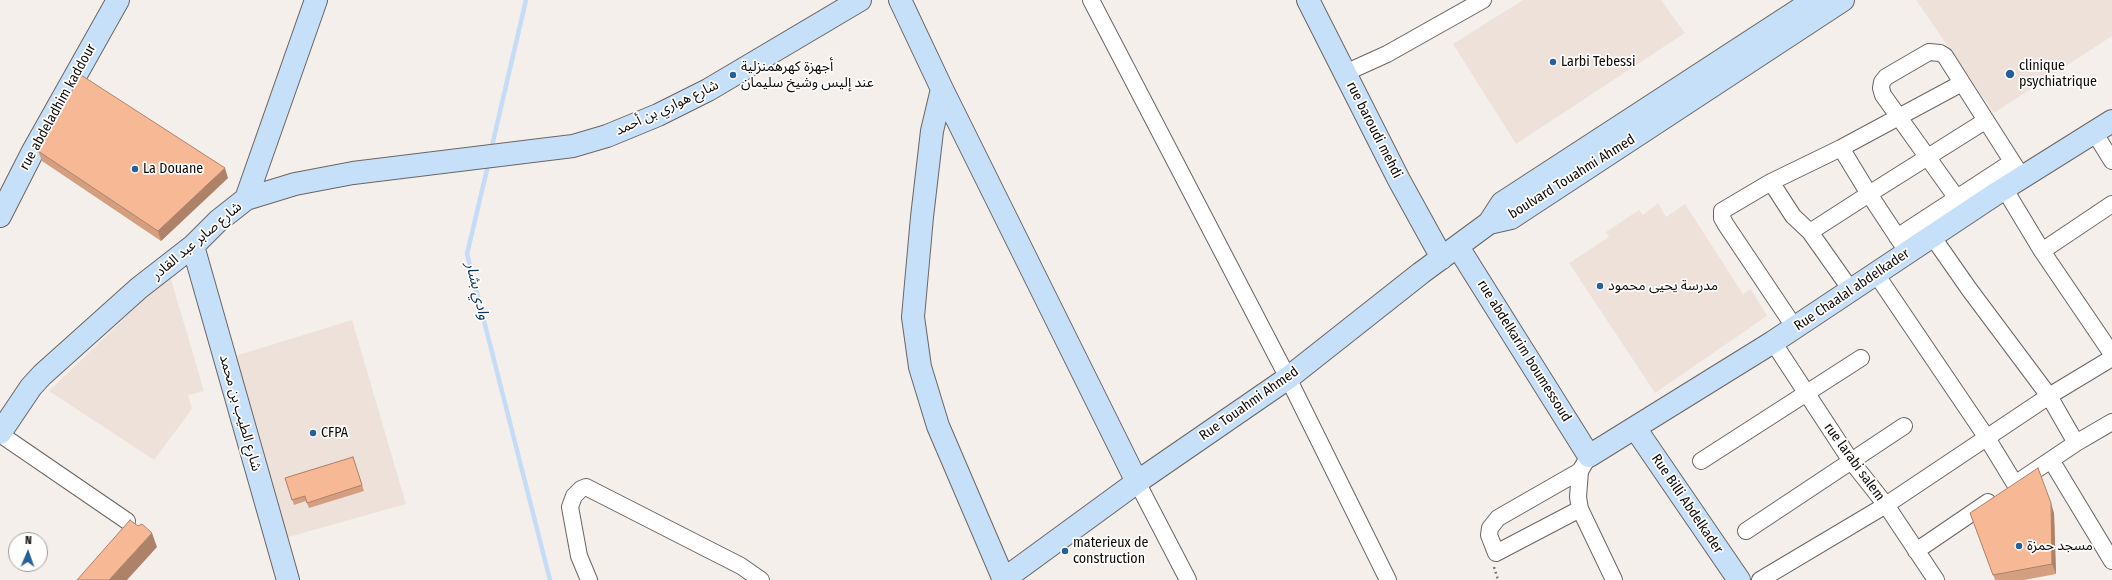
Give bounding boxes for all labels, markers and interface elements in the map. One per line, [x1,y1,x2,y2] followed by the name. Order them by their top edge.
[16,41,100,173] street label: rue abdeladhim kaddour
[1561,54,1635,70] place label: Larbi Tebessi
[1548,57,1558,67] marker: Larbi Tebessi
[2019,58,2097,90] place label: clinique psychiatrique
[741,59,874,92] place label: أجهزة كهرهمنزلية عند إليس وشيخ سليمان
[2004,68,2016,80] marker: clinique psychiatrique
[728,70,738,80] marker: أجهزة كهرهمنزلية عند إليس وشيخ سليمان
[613,77,721,139] street label: شارع هواري بن أحمد
[1342,79,1406,181] street label: rue baroudi mehdi
[1506,131,1638,223] street label: boulvard Touahmi Ahmed
[143,161,203,177] place label: La Douane
[130,164,140,174] marker: La Douane
[149,198,245,284] street label: شارع صابر عبد القادر
[1791,245,1913,335] street label: Rue Chaalal abdelkader
[461,260,493,322] water label: وادي بشار
[1473,277,1575,425] street label: rue abdelkarim boumessoud
[1608,278,1718,294] place label: مدرسة يحيى محمود
[1595,281,1605,291] marker: مدرسة يحيى محمود
[215,353,265,473] street label: شارع الطيب بن محمد
[1196,363,1302,445] street label: Rue Touahmi Ahmed
[1820,420,1888,504] street label: rue larabi salem
[321,425,348,441] place label: CFPA
[308,428,318,438] marker: CFPA
[1648,451,1726,557] street label: Rue Billi Abdelkader
[8,532,48,572] north arrow
[25,534,32,547] text: N
[1073,535,1148,568] place label: materieux de construction
[2027,538,2093,554] place label: مسجد حمزة
[2014,541,2024,551] marker: مسجد حمزة
[1060,546,1070,556] marker: materieux de construction

